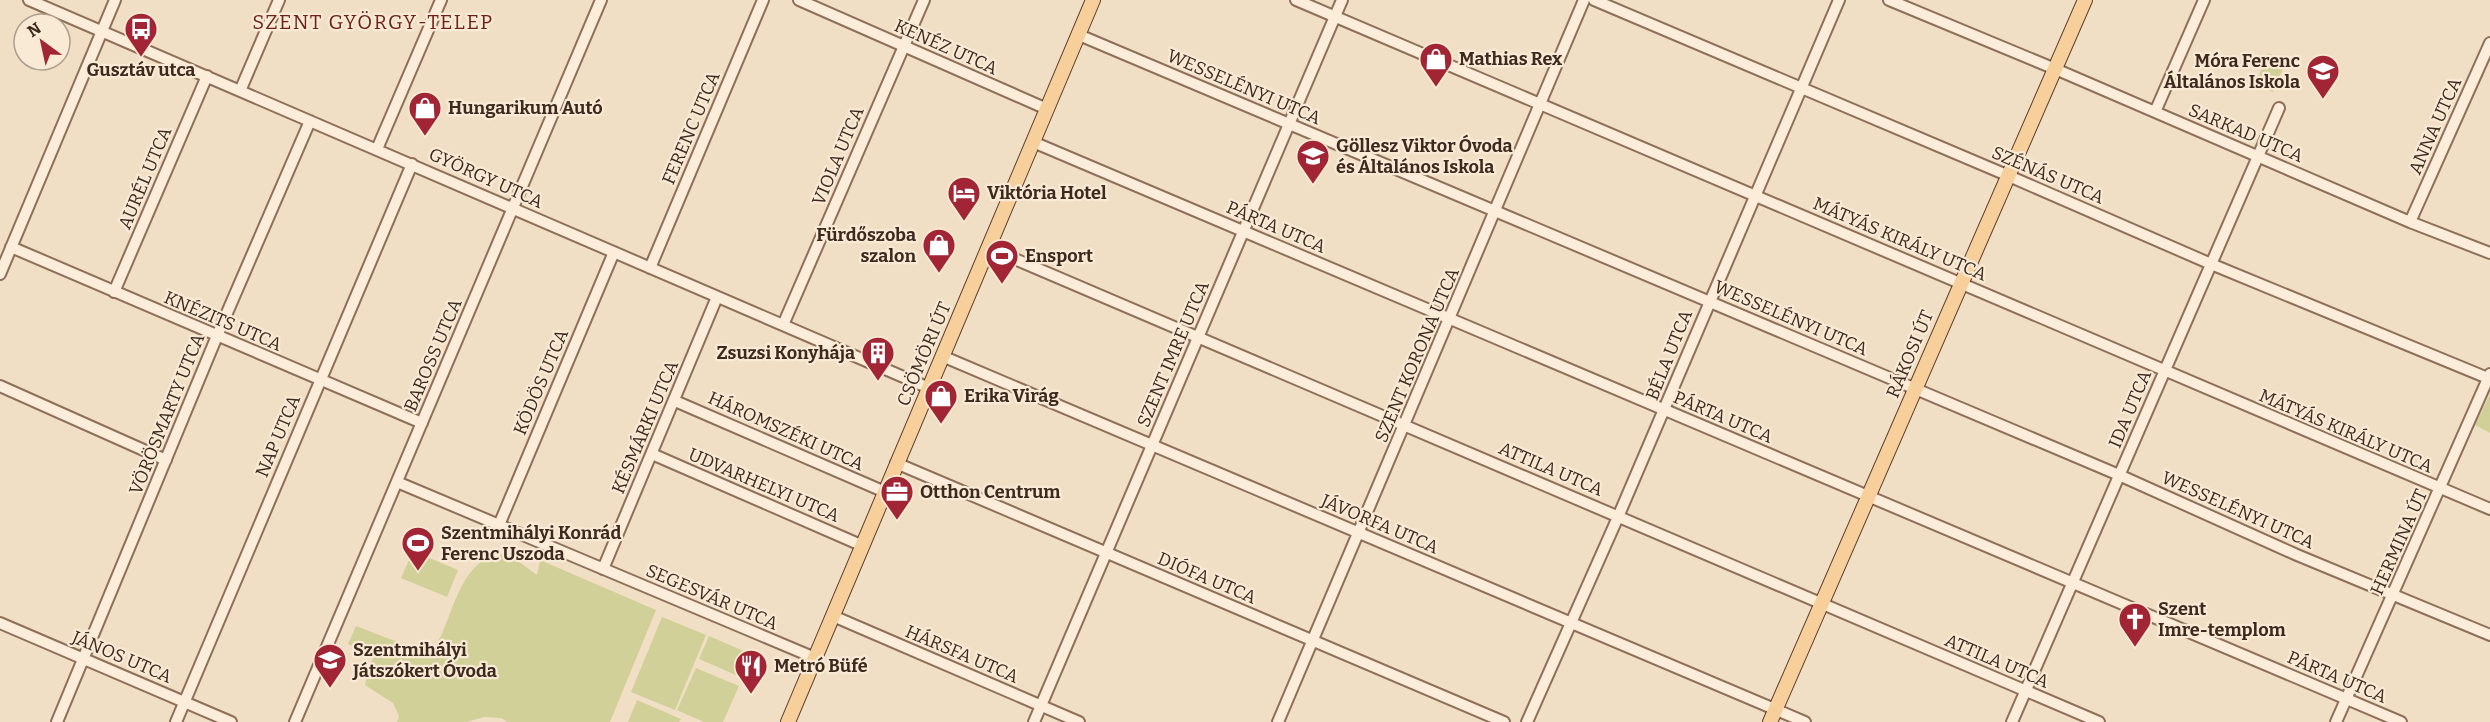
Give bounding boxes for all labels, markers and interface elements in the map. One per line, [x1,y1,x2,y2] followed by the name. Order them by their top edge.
[252,10,494,34] district label: SZENT GYÖRGY-TELEP
[123,11,159,58] bus stop icon: Gusztáv utca
[12,12,72,72] north arrow
[891,14,1002,80] street label: KENÉZ UTCA
[24,19,44,41] text: N
[1418,41,1454,88] shop icon: Mathias Rex
[1164,44,1325,129] street label: WESSELÉNYI UTCA
[1459,48,1563,70] place label: Mathias Rex
[2164,50,2300,93] place label: Móra Ferenc Általános Iskola
[2305,53,2341,100] school or university icon: Móra Ferenc Általános Iskola
[87,59,195,81] place label: Gusztáv utca
[657,68,725,188] street label: FERENC UTCA
[2404,74,2466,178] street label: ANNA UTCA
[407,90,443,137] shop icon: Hungarikum Autó
[448,97,603,119] place label: Hungarikum Autó
[2185,99,2307,167] street label: SARKAD UTCA
[807,103,869,209] street label: VIOLA UTCA
[113,123,176,232] street label: AURÉL UTCA
[1336,134,1513,178] place label: Göllesz Viktor Óvoda és Általános Iskola
[1295,138,1331,185] school or university icon: Göllesz Viktor Óvoda és Általános Iskola
[1989,141,2108,209] street label: SZÉNÁS UTCA
[425,143,547,213] street label: GYÖRGY UTCA
[946,175,982,222] hotel icon: Viktória Hotel
[987,182,1107,204] place label: Viktória Hotel
[1810,192,1990,286] street label: MÁTYÁS KIRÁLY UTCA
[1223,196,1329,258] street label: PÁRTA UTCA
[816,224,916,267] place label: Fürdőszoba szalon
[921,227,957,274] shop icon: Fürdőszoba szalon
[984,238,1020,285] sports icon: Ensport
[1025,245,1093,267] place label: Ensport
[1370,264,1464,446] street label: SZENT KORONA UTCA
[1711,275,1872,360] street label: WESSELÉNYI UTCA
[1132,277,1214,430] street label: SZENT IMRE UTCA
[161,285,286,356] street label: KNÉZITS UTCA
[399,295,467,415] street label: BAROSS UTCA
[891,298,956,409] street label: CSÖMÖRI ÚT
[1640,306,1697,403] street label: BÉLA UTCA
[1881,306,1939,401] street label: RÁKOSI ÚT
[509,326,573,438] street label: KÖDÖS UTCA
[125,330,209,498] street label: VÖRÖSMARTY UTCA
[860,335,896,382] building icon: Zsuzsi Konyhája
[717,342,855,364] place label: Zsuzsi Konyhája
[606,356,683,497] street label: KÉSMÁRKI UTCA
[2104,367,2156,451] street label: IDA UTCA
[923,378,959,425] shop icon: Erika Virág
[2256,384,2436,478] street label: MÁTYÁS KIRÁLY UTCA
[964,385,1059,407] place label: Erika Virág
[705,386,868,475] street label: HÁROMSZÉKI UTCA
[1670,386,1776,448] street label: PÁRTA UTCA
[251,391,305,481] street label: NAP UTCA
[1496,437,1607,501] street label: ATTILA UTCA
[685,443,843,527] street label: UDVARHELYI UTCA
[2158,466,2318,554] street label: WESSELÉNYI UTCA
[879,474,915,521] office icon: Otthon Centrum
[920,481,1060,503] place label: Otthon Centrum
[2365,485,2432,598] street label: HERMINA ÚT
[1317,489,1442,559] street label: JÁVORFA UTCA
[441,522,621,565] place label: Szentmihályi Konrád Ferenc Uszoda
[400,525,436,572] sports icon: Szentmihályi Konrád Ferenc Uszoda
[1154,547,1260,609] street label: DIÓFA UTCA
[643,559,782,635] street label: SEGESVÁR UTCA
[2158,598,2286,641] place label: Szent Imre-templom
[2117,601,2153,648] church icon: Szent Imre-templom
[902,620,1022,688] street label: HÁRSFA UTCA
[68,626,175,688] street label: JÁNOS UTCA
[1942,629,2053,693] street label: ATTILA UTCA
[352,639,497,682] place label: Szentmihályi Játszókert Óvoda
[312,642,348,689] school or university icon: Szentmihályi Játszókert Óvoda
[2284,646,2390,708] street label: PÁRTA UTCA
[733,648,769,695] restaurant icon: Metró Büfé
[774,655,868,677] place label: Metró Büfé

